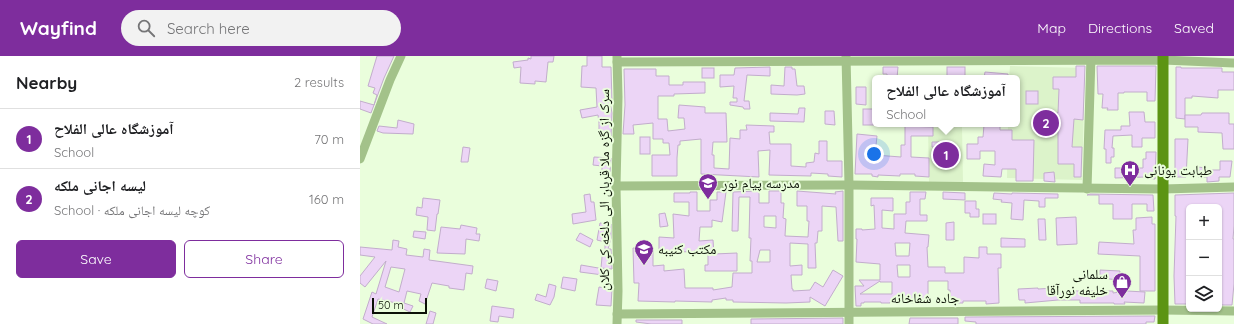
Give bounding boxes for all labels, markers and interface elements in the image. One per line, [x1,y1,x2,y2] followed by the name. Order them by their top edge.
[121,10,401,46] search box
[20,16,97,40] text: Wayfind
[135,17,157,39] icon: search
[167,19,250,38] text: Search here
[1037,19,1066,37] text: Map
[1088,19,1152,37] text: Directions
[1174,19,1214,37] text: Saved
[16,72,77,93] text: Nearby
[294,74,344,90] text: 2 results
[872,75,1020,127] popup
[886,81,1006,100] text: آموزشگاه عالی الفلاح
[595,89,613,291] street label: سرک از گزه ملا قربان الی دلخه کی کلان
[886,106,926,122] text: School
[1033,108,1059,138] pin: 2
[54,119,174,138] text: آموزشگاه عالی الفلاح
[26,131,32,147] text: 1
[314,131,344,147] text: 70 m
[933,140,959,170] pin: 1
[54,144,94,160] text: School
[864,144,884,164] your location
[1119,159,1141,187] hospital icon: طبابت یونانی
[1144,161,1212,179] place label: طبابت یونانی
[697,172,719,200] school or university icon: مدرسه پیام نور
[721,174,800,193] place label: مدرسه پیام نور
[54,176,146,195] text: لیسه اجانی ملکه
[25,191,33,207] text: 2
[309,191,344,207] text: 160 m
[54,202,210,218] text: School · کوچه لیسه اجانی ملکه
[1186,204,1222,312] map controls
[1186,204,1222,240] button: +
[633,238,655,266] school or university icon: مکتب کنیبه
[16,240,176,278] button: Save
[184,240,344,278] button: Share
[658,240,716,258] place label: مکتب کنیبه
[1186,240,1222,276] button: −
[1046,265,1108,299] place label: سلمانی خلیفه نورآقا
[1111,271,1133,299] shop icon: سلمانی خلیفه نورآقا
[1186,276,1222,312] button: layers
[891,289,959,307] street label: جاده شفاخانه
[372,296,427,315] scale bar
[378,298,404,312] text: 50 m

